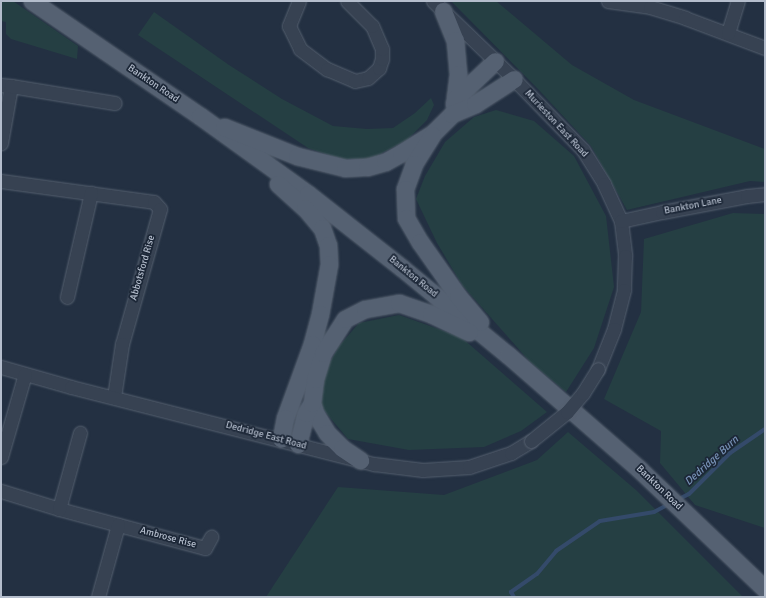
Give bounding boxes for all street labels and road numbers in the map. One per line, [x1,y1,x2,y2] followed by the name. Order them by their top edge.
[125,62,181,106] street label: Bankton Road
[522,88,590,160] street label: Murieston East Road
[663,195,723,217] street label: Bankton Lane
[128,234,158,302] street label: Abbotsford Rise
[386,254,440,300] street label: Bankton Road
[224,419,308,453] street label: Dedridge East Road
[634,463,684,513] street label: Bankton Road
[139,525,197,551] street label: Ambrose Rise

